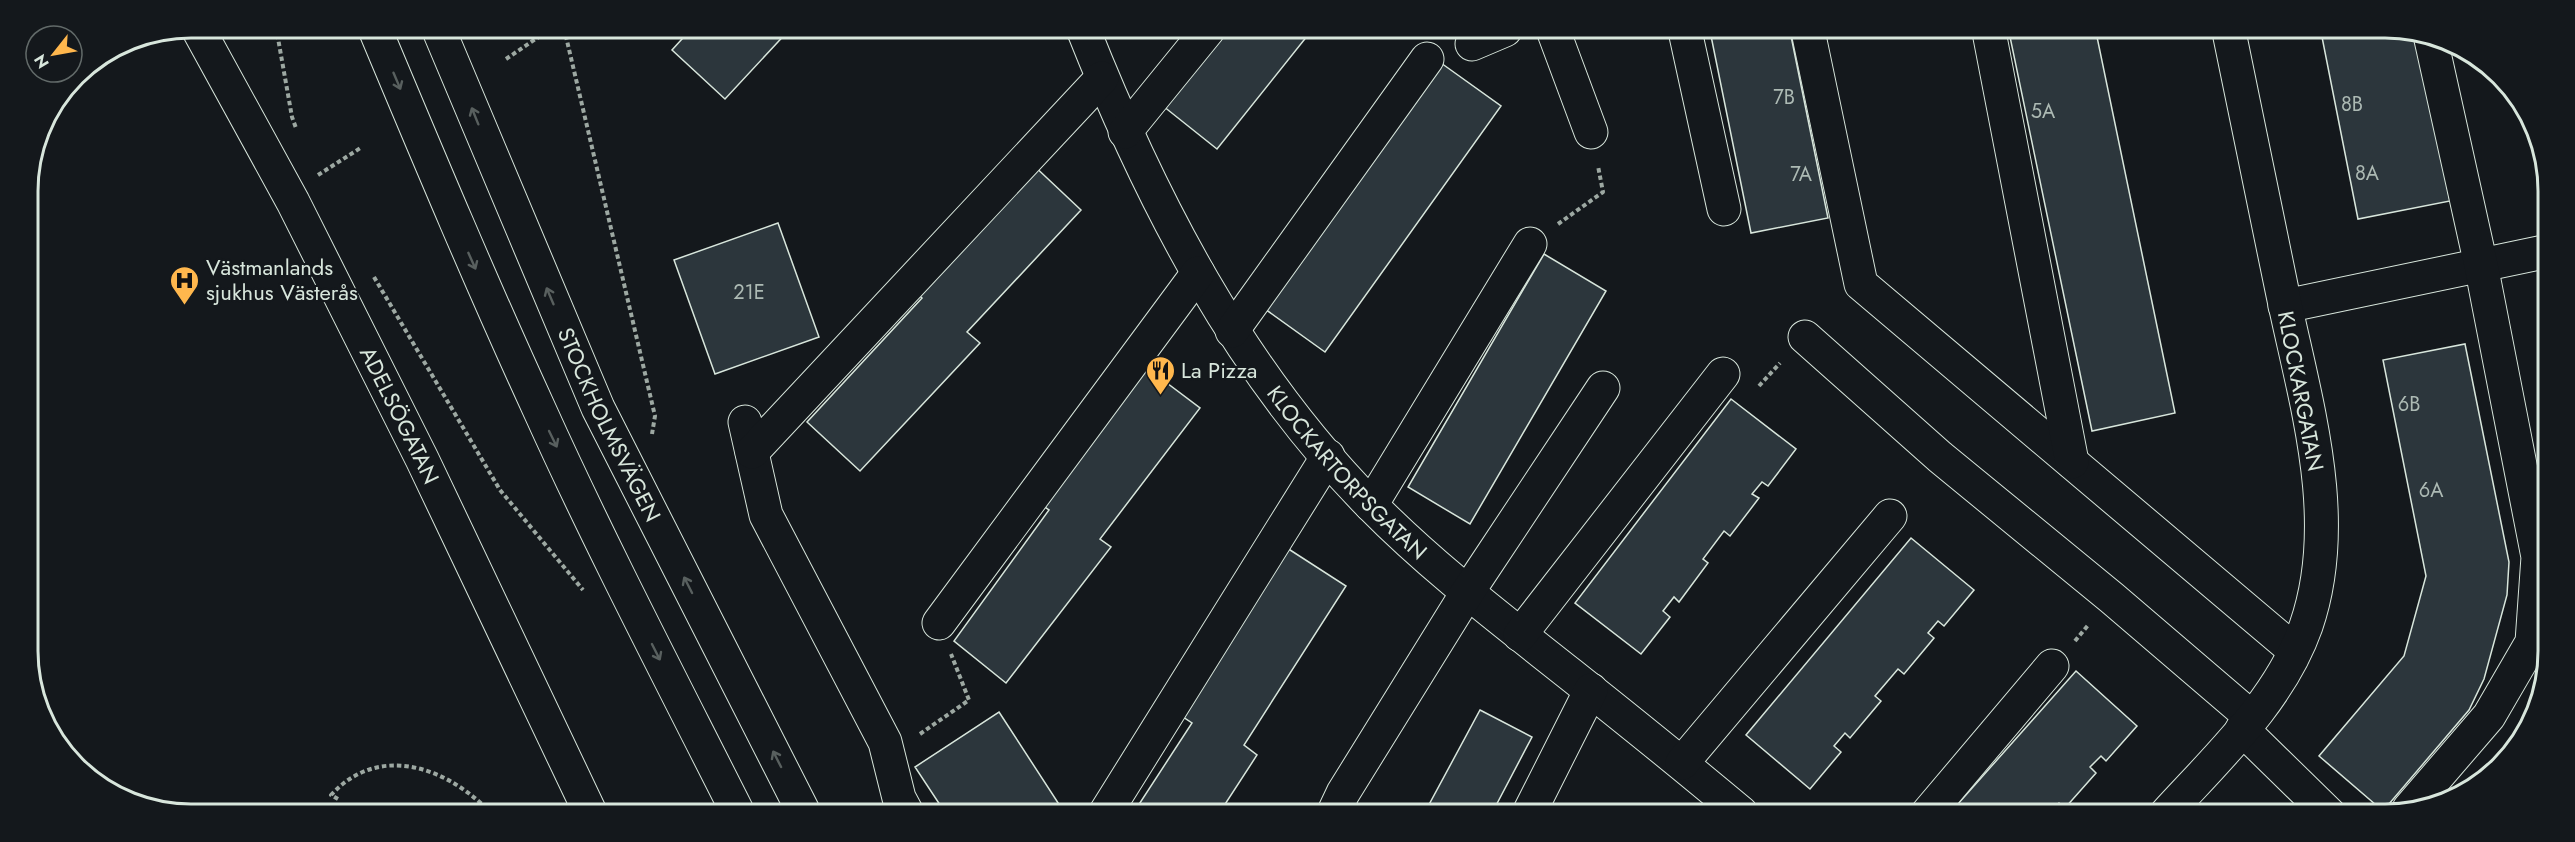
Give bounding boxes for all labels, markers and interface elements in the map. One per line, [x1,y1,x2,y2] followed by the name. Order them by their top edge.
[24,24,84,84] north arrow
[28,50,55,73] text: N
[392,72,403,90] one-way arrow
[1773,83,1795,112] house number: 7B
[2341,90,2363,119] house number: 8B
[2031,97,2056,126] house number: 5A
[469,107,480,125] one-way arrow
[2355,159,2380,188] house number: 8A
[1790,160,1813,189] house number: 7A
[206,251,358,308] place label: Västmanlands sjukhus Västerås
[467,252,479,270] one-way arrow
[169,264,201,306] hospital icon: Västmanlands sjukhus Västerås
[733,278,765,307] house number: 21E
[543,287,555,305] one-way arrow
[2270,308,2332,474] street label: KLOCKARGATAN
[550,322,669,527] street label: STOCKHOLMSVÄGEN
[352,341,448,489] street label: ADELSÖGATAN
[1144,354,1176,396] restaurant icon: La Pizza
[1181,354,1257,386] place label: La Pizza
[1260,379,1434,567] street label: KLOCKARTORPSGATAN
[2398,390,2420,419] house number: 6B
[547,429,559,447] one-way arrow
[2419,476,2444,505] house number: 6A
[682,576,694,594] one-way arrow
[651,642,663,660] one-way arrow
[771,750,782,768] one-way arrow

